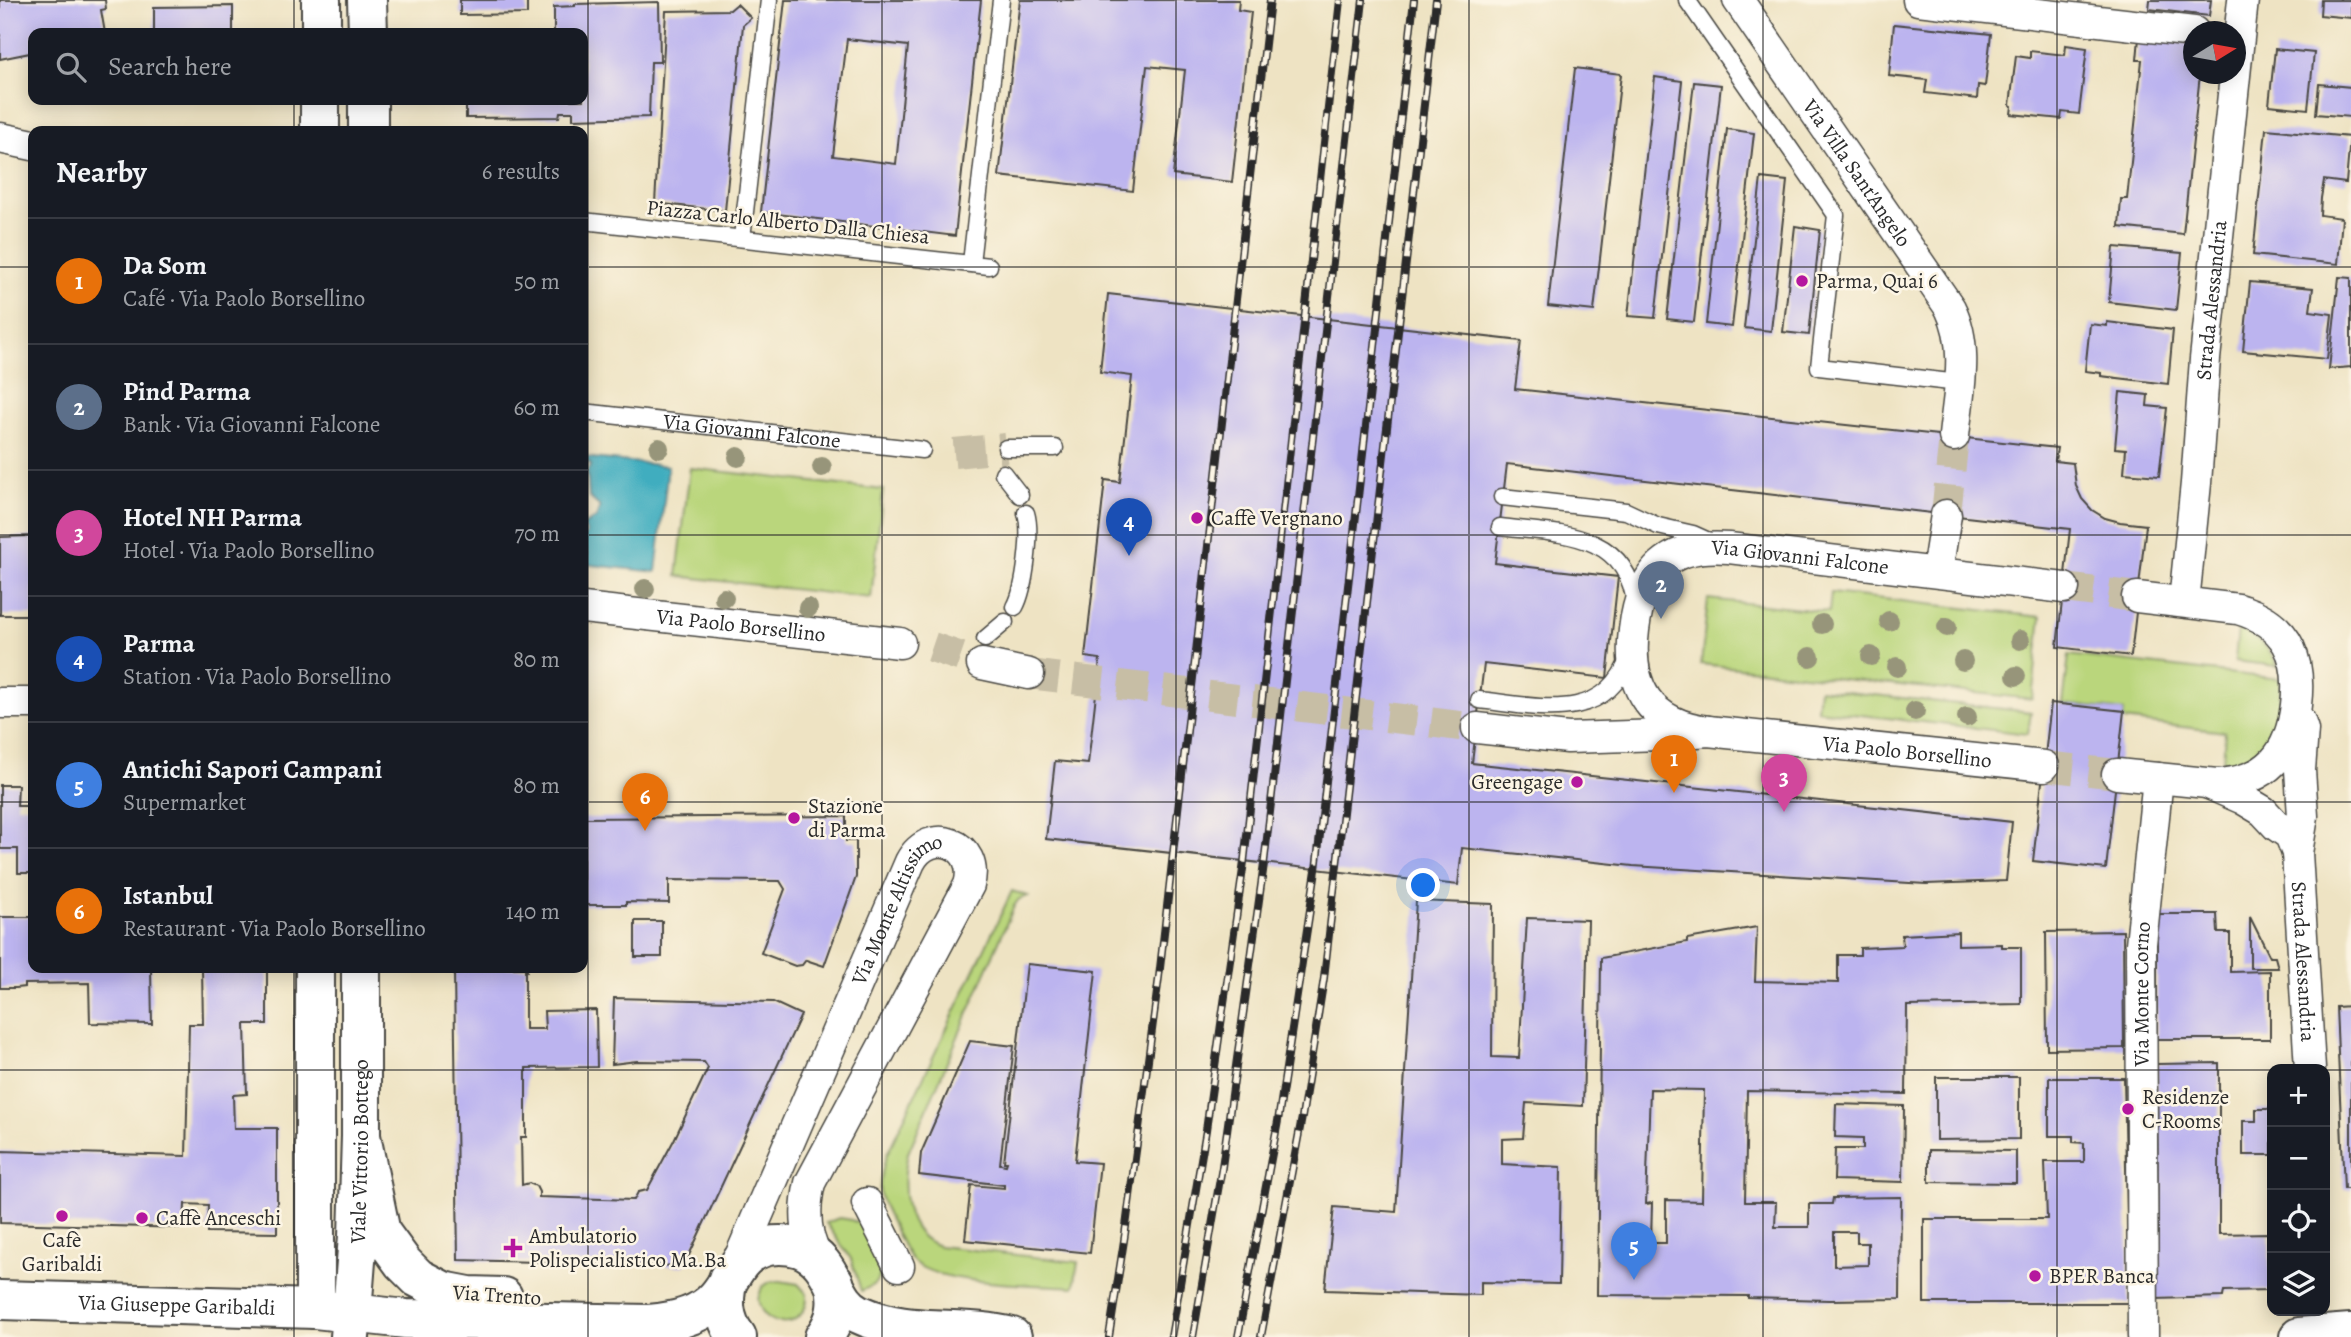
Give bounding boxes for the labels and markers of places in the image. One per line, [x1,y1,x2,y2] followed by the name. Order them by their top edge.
[1816,267,1938,295] place label: Parma, Quai 6
[1794,273,1810,289] marker: Parma, Quai 6
[1106,498,1152,556] pin: 4
[1211,504,1343,532] place label: Caffè Vergnano
[1189,510,1205,526] marker: Caffè Vergnano
[1638,561,1684,619] pin: 2
[1651,735,1697,793] pin: 1
[1761,754,1807,812] pin: 3
[1471,768,1563,796] place label: Greengage
[622,773,668,831] pin: 6
[1569,774,1585,790] marker: Greengage
[808,792,886,844] place label: Stazione di Parma
[786,810,802,826] marker: Stazione di Parma
[2142,1083,2229,1135] place label: Residenze C-Rooms
[2120,1101,2136,1117] marker: Residenze C-Rooms
[156,1204,281,1232] place label: Caffè Anceschi
[54,1208,70,1224] marker: Cafè Garibaldi
[134,1210,150,1226] marker: Caffè Anceschi
[528,1222,727,1274] place label: Ambulatorio Polispecialistico Ma.Ba
[1611,1222,1657,1280] pin: 5
[22,1226,102,1278] place label: Cafè Garibaldi
[503,1238,523,1258] marker: Ambulatorio Polispecialistico Ma.Ba
[2049,1262,2155,1290] place label: BPER Banca
[2027,1268,2043,1284] marker: BPER Banca

